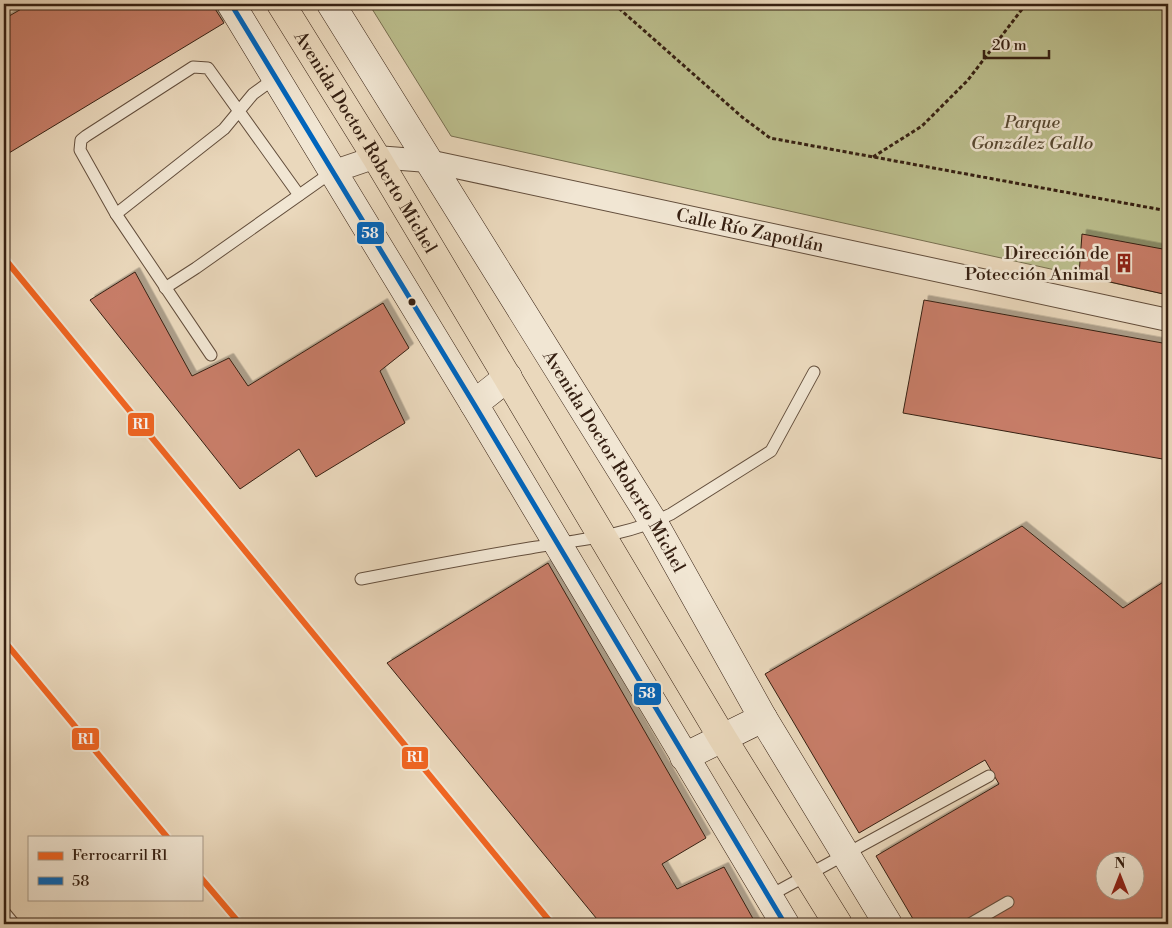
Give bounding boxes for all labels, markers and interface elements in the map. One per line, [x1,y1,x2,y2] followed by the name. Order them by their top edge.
[289,26,443,258] street label: Avenida Doctor Roberto Michel
[984,28,1050,60] scale bar
[992,36,1027,55] text: 20 m
[971,111,1093,155] park label: Parque González Gallo
[674,203,826,257] street label: Calle Río Zapotlán
[356,221,385,245] line badge: 58
[361,225,379,243] text: 58
[965,242,1110,286] place label: Dirección de Potección Animal
[1113,252,1135,274] building icon: Dirección de Potección Animal
[407,297,417,307] unlabelled marker
[537,345,691,577] street label: Avenida Doctor Roberto Michel
[127,412,155,437] line badge: R1
[132,416,150,434] text: R1
[633,682,662,706] line badge: 58
[638,685,656,703] text: 58
[71,727,100,751] line badge: R1
[77,731,95,749] text: R1
[401,746,429,770] line badge: R1
[406,749,424,767] text: R1
[28,836,202,900] legend
[72,846,169,865] text: Ferrocarril R1
[1094,850,1144,900] north arrow
[1114,855,1126,873] text: N
[72,872,89,891] text: 58

